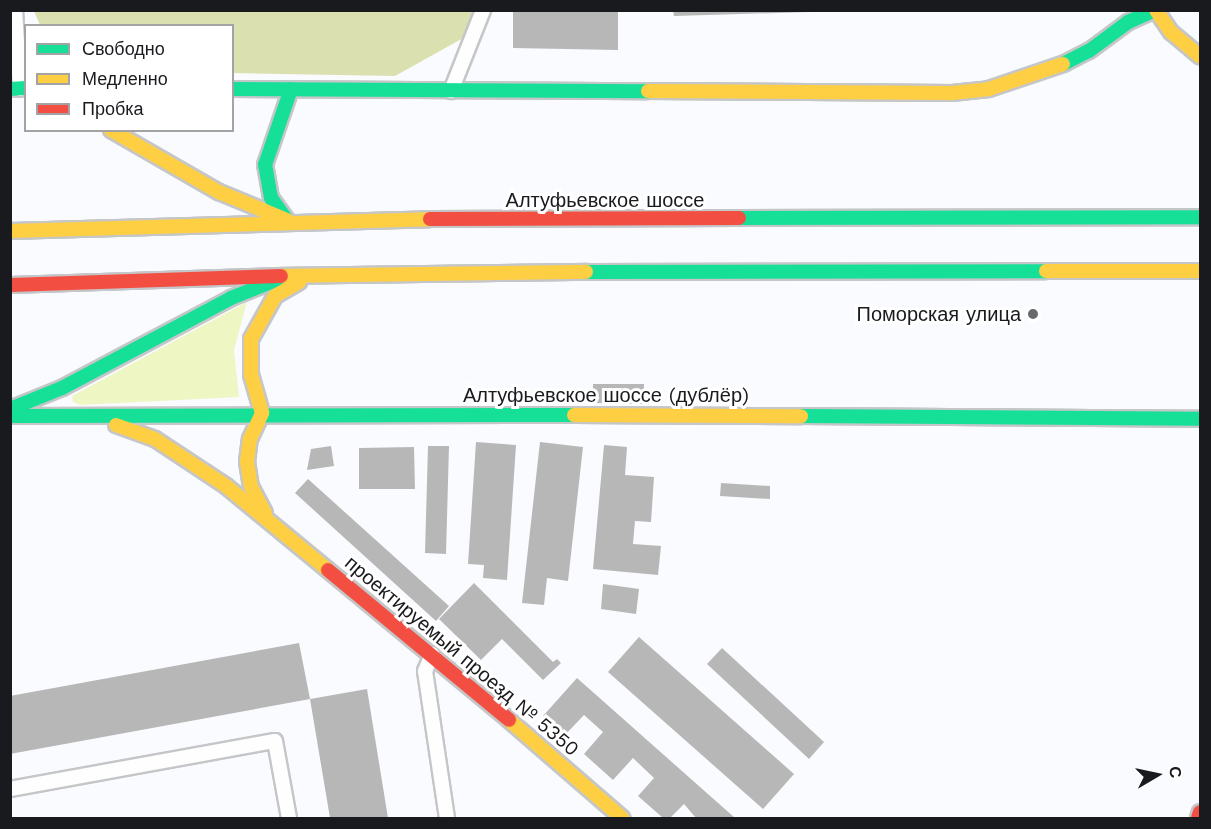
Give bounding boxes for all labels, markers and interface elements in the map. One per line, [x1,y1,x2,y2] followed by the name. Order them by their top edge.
[24,24,234,132] legend
[82,38,165,59] text: Свободно
[82,68,168,89] text: Медленно
[82,98,144,119] text: Пробка
[506,188,704,212] street label: Алтуфьевское шоссе
[857,302,1021,326] place label: Поморская улица
[1026,307,1040,321] marker: Поморская улица
[463,383,749,407] street label: Алтуфьевское шоссе (дублёр)
[340,551,584,761] street label: проектируемый проезд № 5350
[1127,745,1187,805] north arrow
[1165,765,1186,779] text: С

